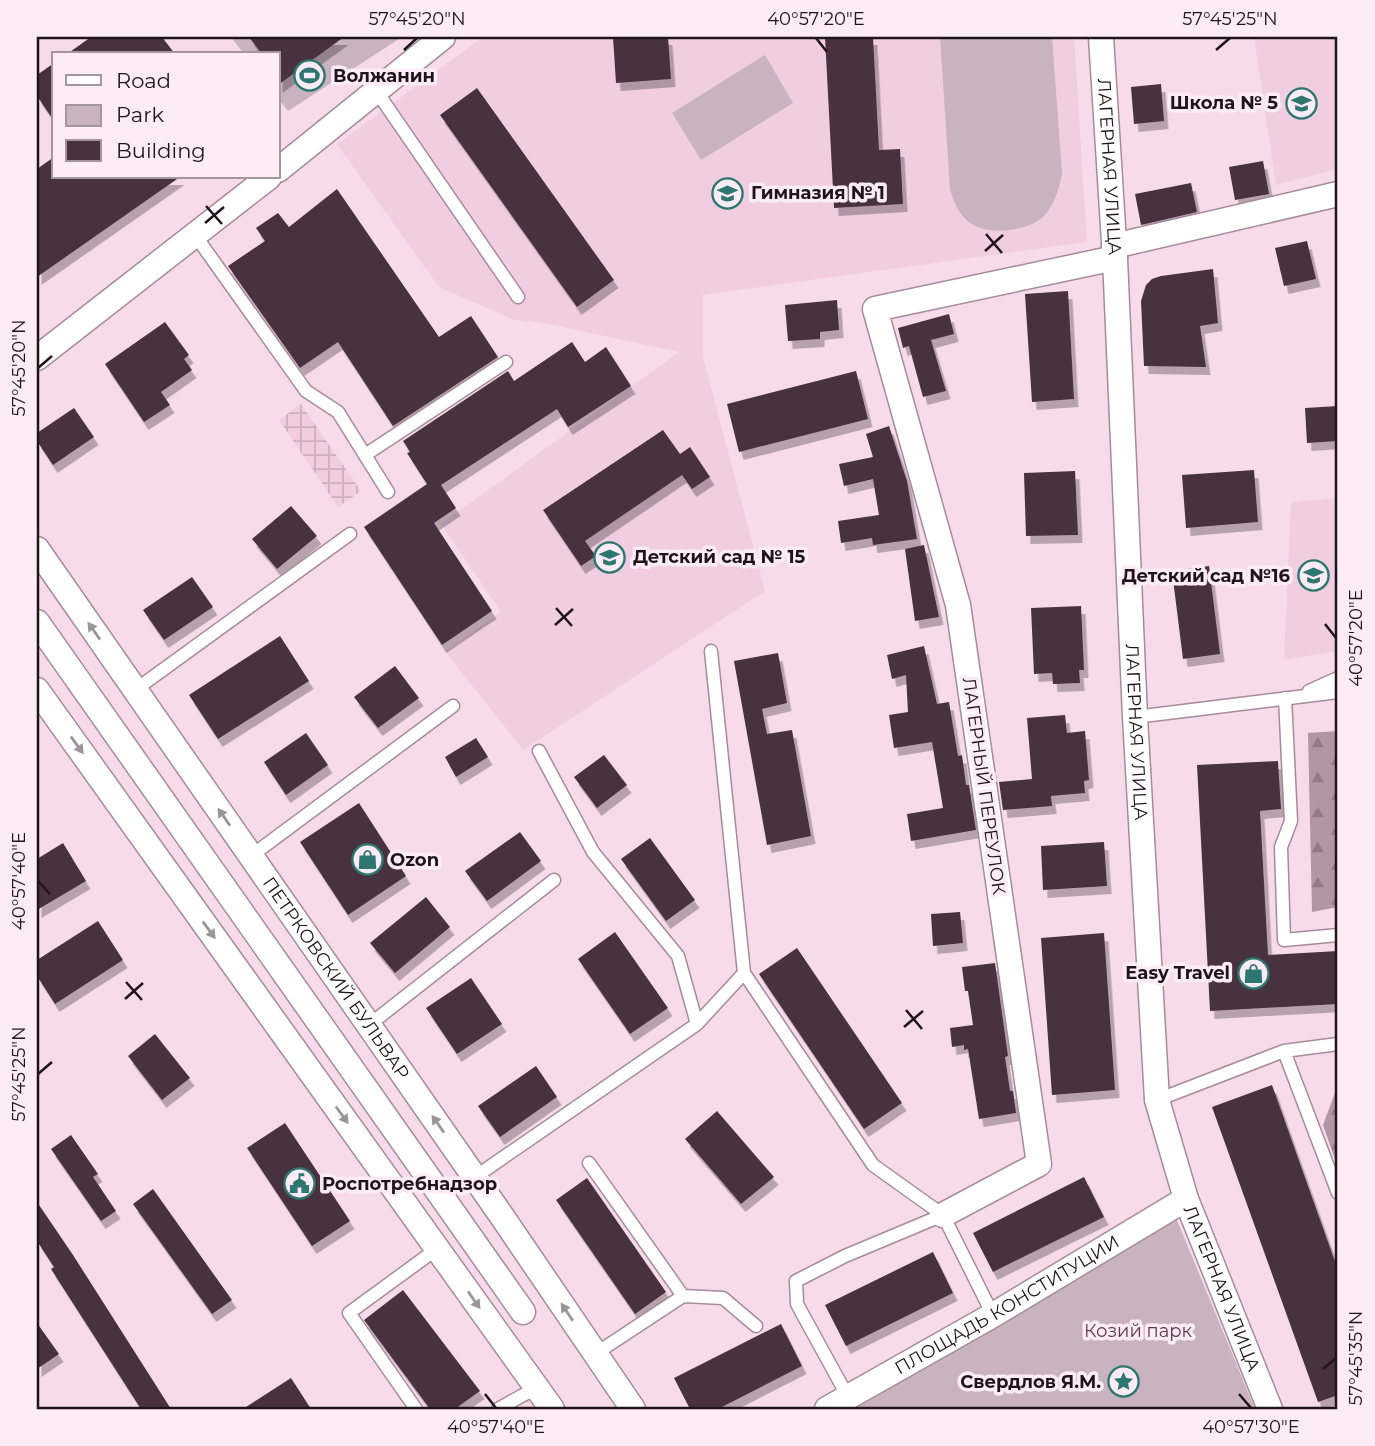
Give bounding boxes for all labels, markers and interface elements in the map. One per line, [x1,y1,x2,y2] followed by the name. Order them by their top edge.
[368,8,466,30] text: 57°45'20"N
[767,8,865,30] text: 40°57'20"E
[1182,8,1278,30] text: 57°45'25"N
[52,52,280,178] legend
[293,59,327,93] sports icon: Волжанин
[333,65,435,87] place label: Волжанин
[116,68,171,93] text: Road
[1093,78,1126,256] street label: ЛАГЕРНАЯ УЛИЦА
[1284,86,1318,120] school or university icon: Школа № 5
[1170,92,1278,114] place label: Школа № 5
[116,102,164,127] text: Park
[116,138,206,163] text: Building
[711,176,745,210] school or university icon: Гимназия № 1
[751,182,885,204] place label: Гимназия № 1
[8,319,30,417] text: 57°45'20"N
[593,540,627,574] school or university icon: Детский сад № 15
[633,546,805,568] place label: Детский сад № 15
[1296,559,1330,593] school or university icon: Детский сад №16
[1122,565,1291,587] place label: Детский сад №16
[1345,589,1367,687] text: 40°57'20"E
[87,622,101,640] one-way arrow
[1121,643,1152,822] street label: ЛАГЕРНАЯ УЛИЦА
[958,676,1010,896] street label: ЛАГЕРНЫЙ ПЕРЕУЛОК
[69,736,83,754] one-way arrow
[218,808,231,827] one-way arrow
[8,832,30,930] text: 40°57'40"E
[350,843,384,877] shop icon: Ozon
[390,849,439,871] place label: Ozon
[258,873,414,1083] street label: ПЕТРКОВСКИЙ БУЛЬВАР
[202,921,216,939] one-way arrow
[1236,956,1270,990] shop icon: Easy Travel
[1125,962,1230,984] place label: Easy Travel
[8,1026,30,1122] text: 57°45'25"N
[335,1106,349,1124] one-way arrow
[431,1115,445,1133] one-way arrow
[282,1167,316,1201] public building icon: Роспотребнадзор
[322,1173,497,1195] place label: Роспотребнадзор
[1179,1202,1265,1375] street label: ЛАГЕРНАЯ УЛИЦА
[891,1231,1123,1379] street label: ПЛОЩАДЬ КОНСТИТУЦИИ
[467,1291,481,1309] one-way arrow
[560,1303,574,1321] one-way arrow
[1345,1311,1367,1405] text: 57°45'35"N
[1084,1320,1193,1342] park label: Козий парк
[1107,1365,1141,1399] place icon: Свердлов Я.М.
[960,1371,1101,1393] place label: Свердлов Я.М.
[447,1416,545,1438] text: 40°57'40"E
[1202,1416,1300,1438] text: 40°57'30"E

